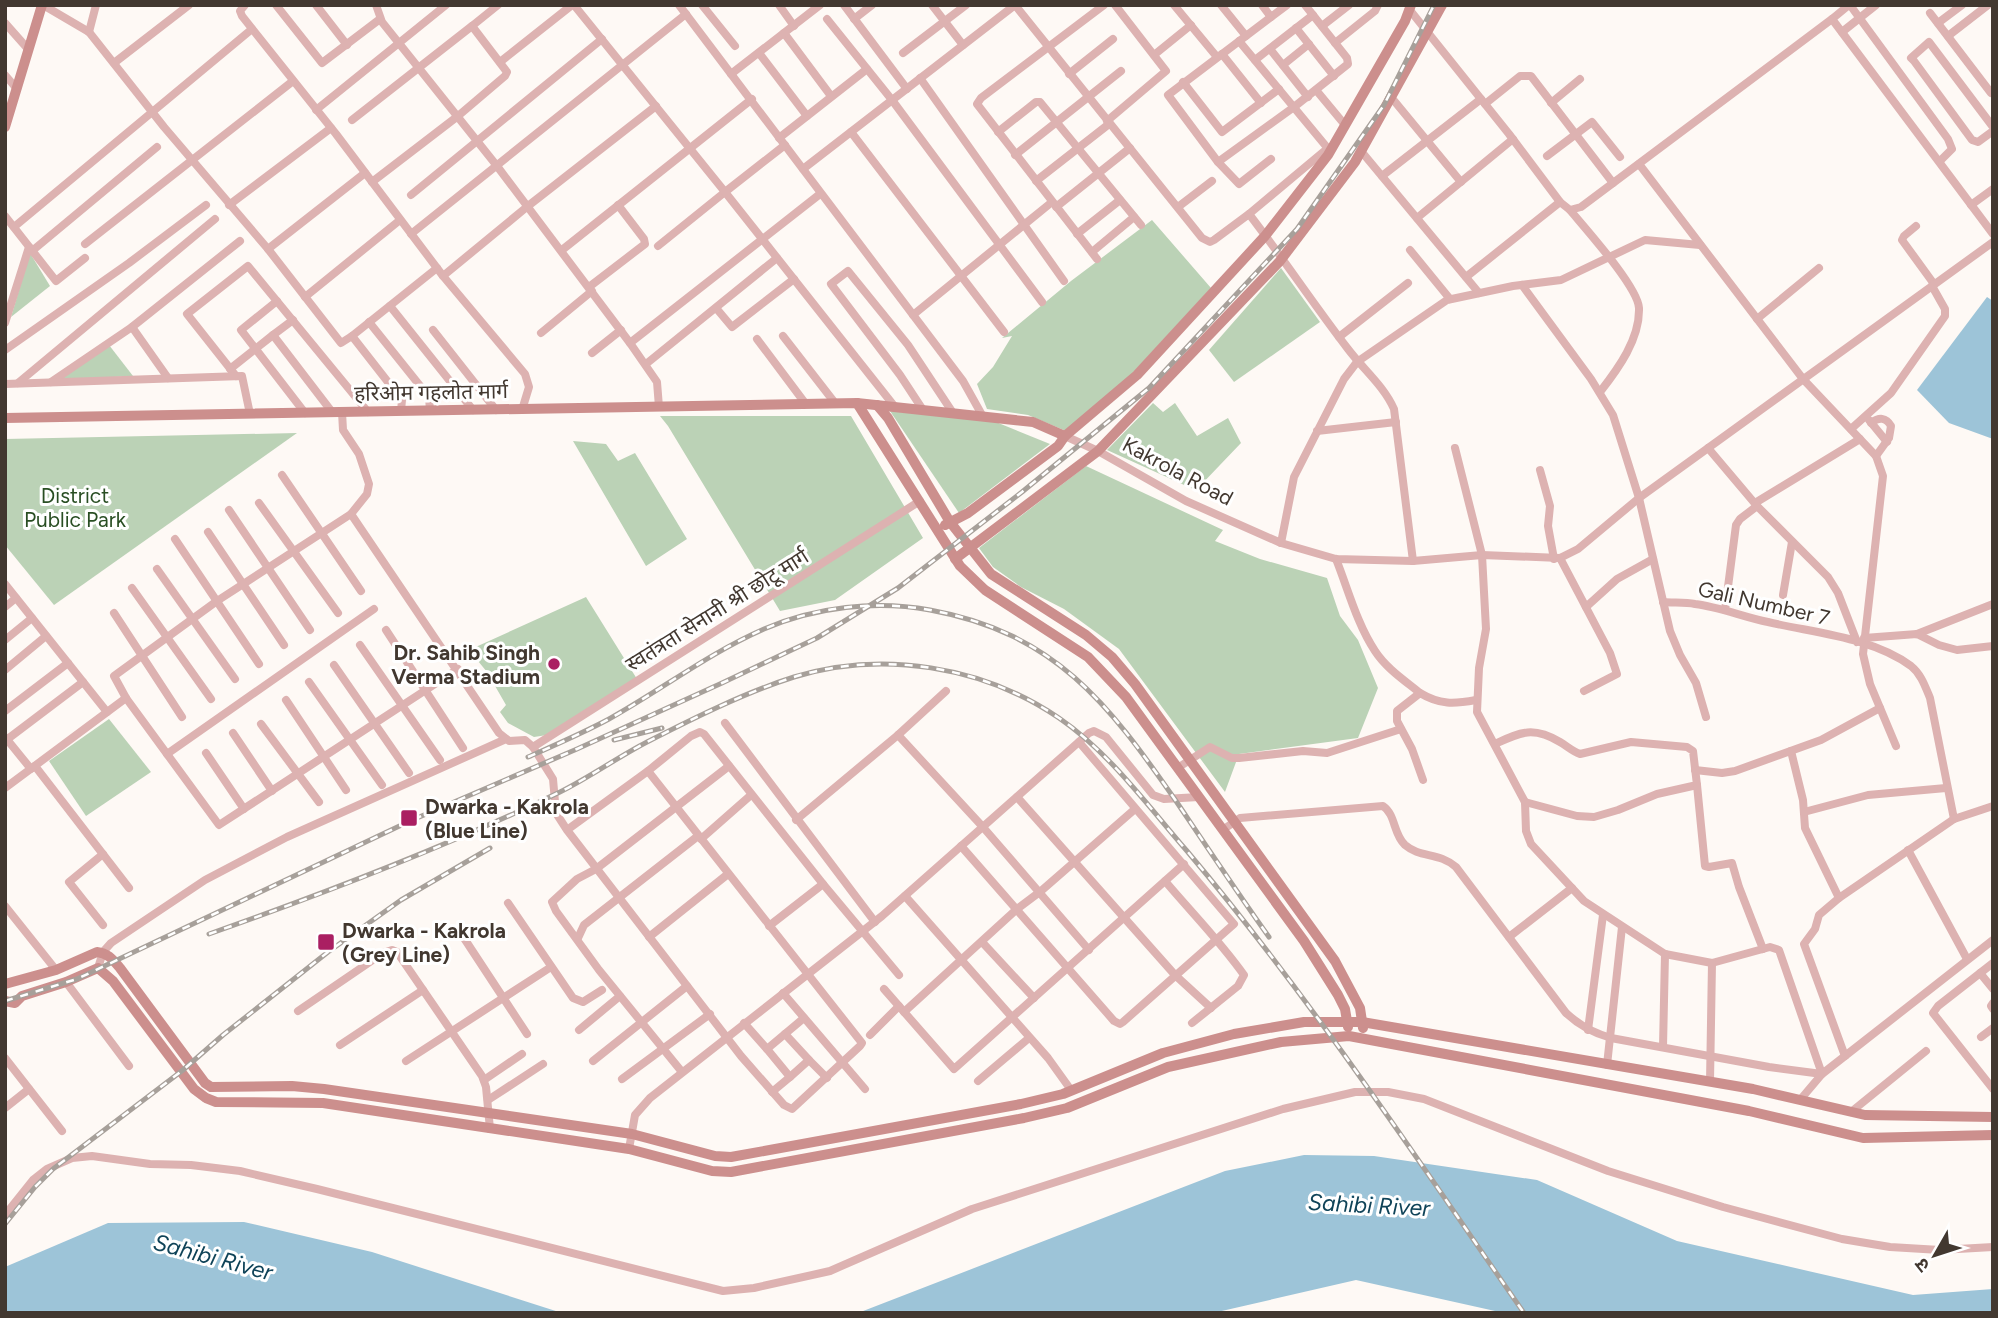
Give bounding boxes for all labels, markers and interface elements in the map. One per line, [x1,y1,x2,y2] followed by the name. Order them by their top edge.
[354,378,509,406] street label: हरिओम गहलोत मार्ग
[1118,431,1238,511] street label: Kakrola Road
[24,483,127,532] park label: District Public Park
[621,543,815,677] street label: स्वतंत्रता सेनानी श्री छोटू मार्ग
[1696,576,1832,630] street label: Gali Number 7
[391,640,540,689] place label: Dr. Sahib Singh Verma Stadium
[546,656,562,672] marker: Dr. Sahib Singh Verma Stadium
[425,794,589,843] place label: Dwarka - Kakrola (Blue Line)
[399,808,419,828] marker: Dwarka - Kakrola (Blue Line)
[342,918,506,967] place label: Dwarka - Kakrola (Grey Line)
[316,932,336,952] marker: Dwarka - Kakrola (Grey Line)
[1307,1188,1432,1222] water label: Sahibi River
[1900,1220,1970,1290] north arrow
[150,1228,277,1287] water label: Sahibi River
[1909,1253,1935,1277] text: उ

